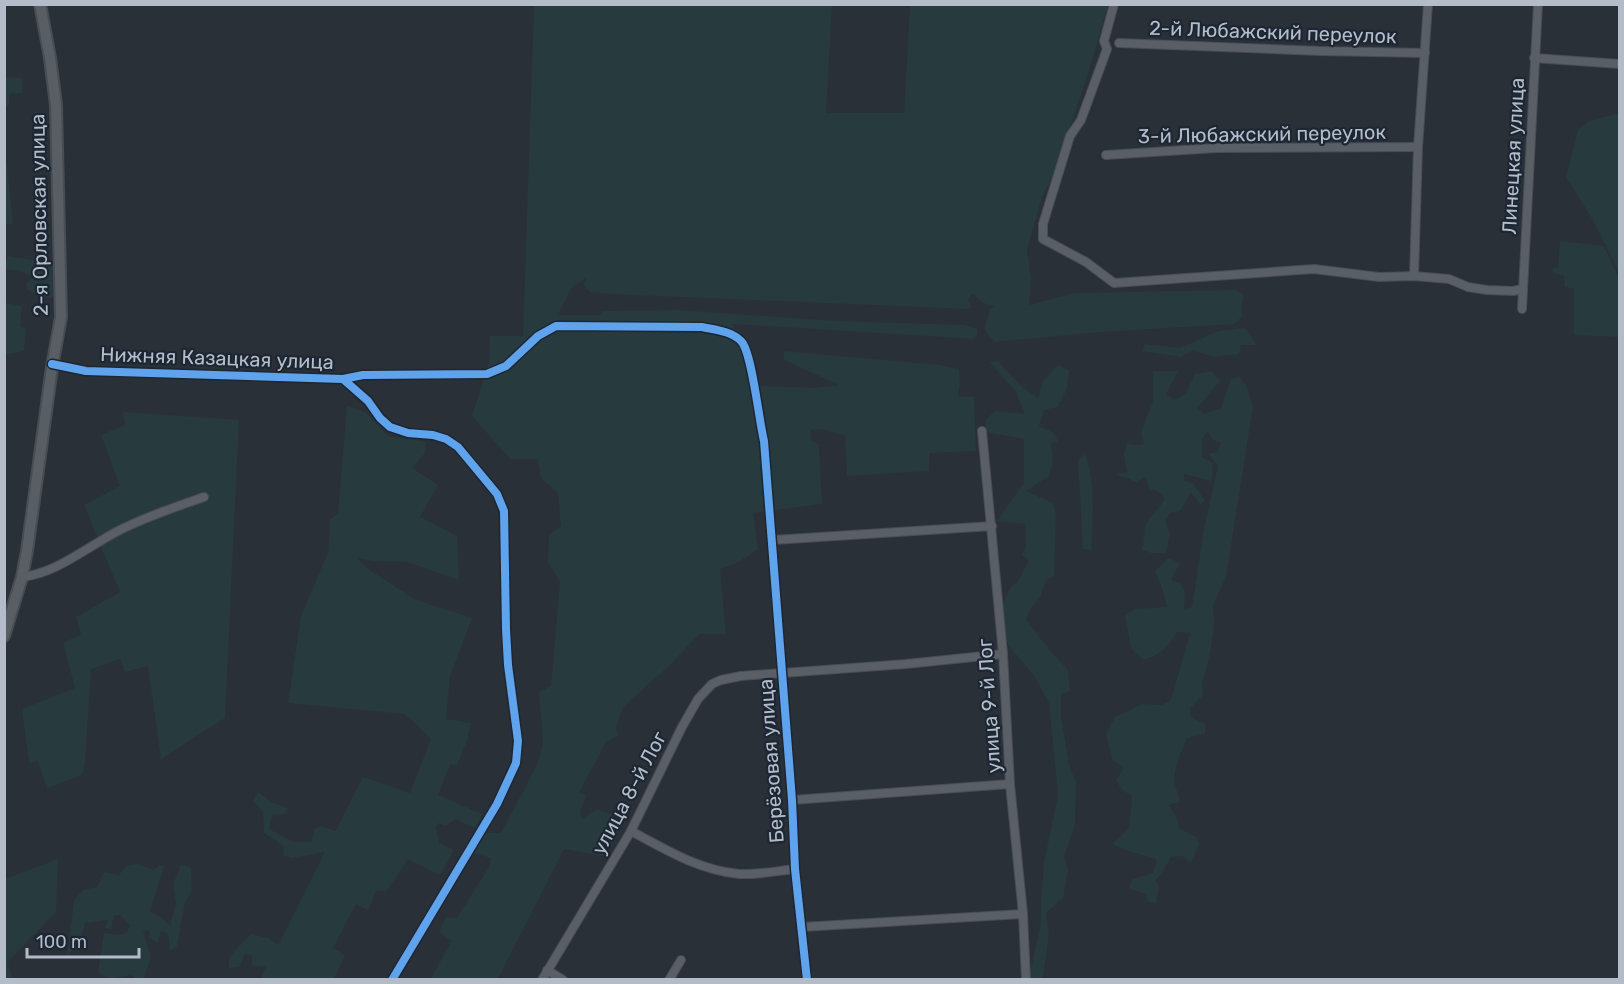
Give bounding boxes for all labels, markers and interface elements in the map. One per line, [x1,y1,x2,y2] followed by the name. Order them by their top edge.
[1149,16,1397,48] street label: 2-й Любажский переулок
[1497,77,1529,235] street label: Линецкая улица
[25,114,53,316] street label: 2-я Орловская улица
[1138,120,1387,148] street label: 3-й Любажский переулок
[100,342,334,374] street label: Нижняя Казацкая улица
[972,637,1006,774] street label: улица 9-й Лог
[753,678,789,844] street label: Берёзовая улица
[586,727,672,859] street label: улица 8-й Лог
[27,921,140,959] scale bar
[36,931,87,953] text: 100 m

